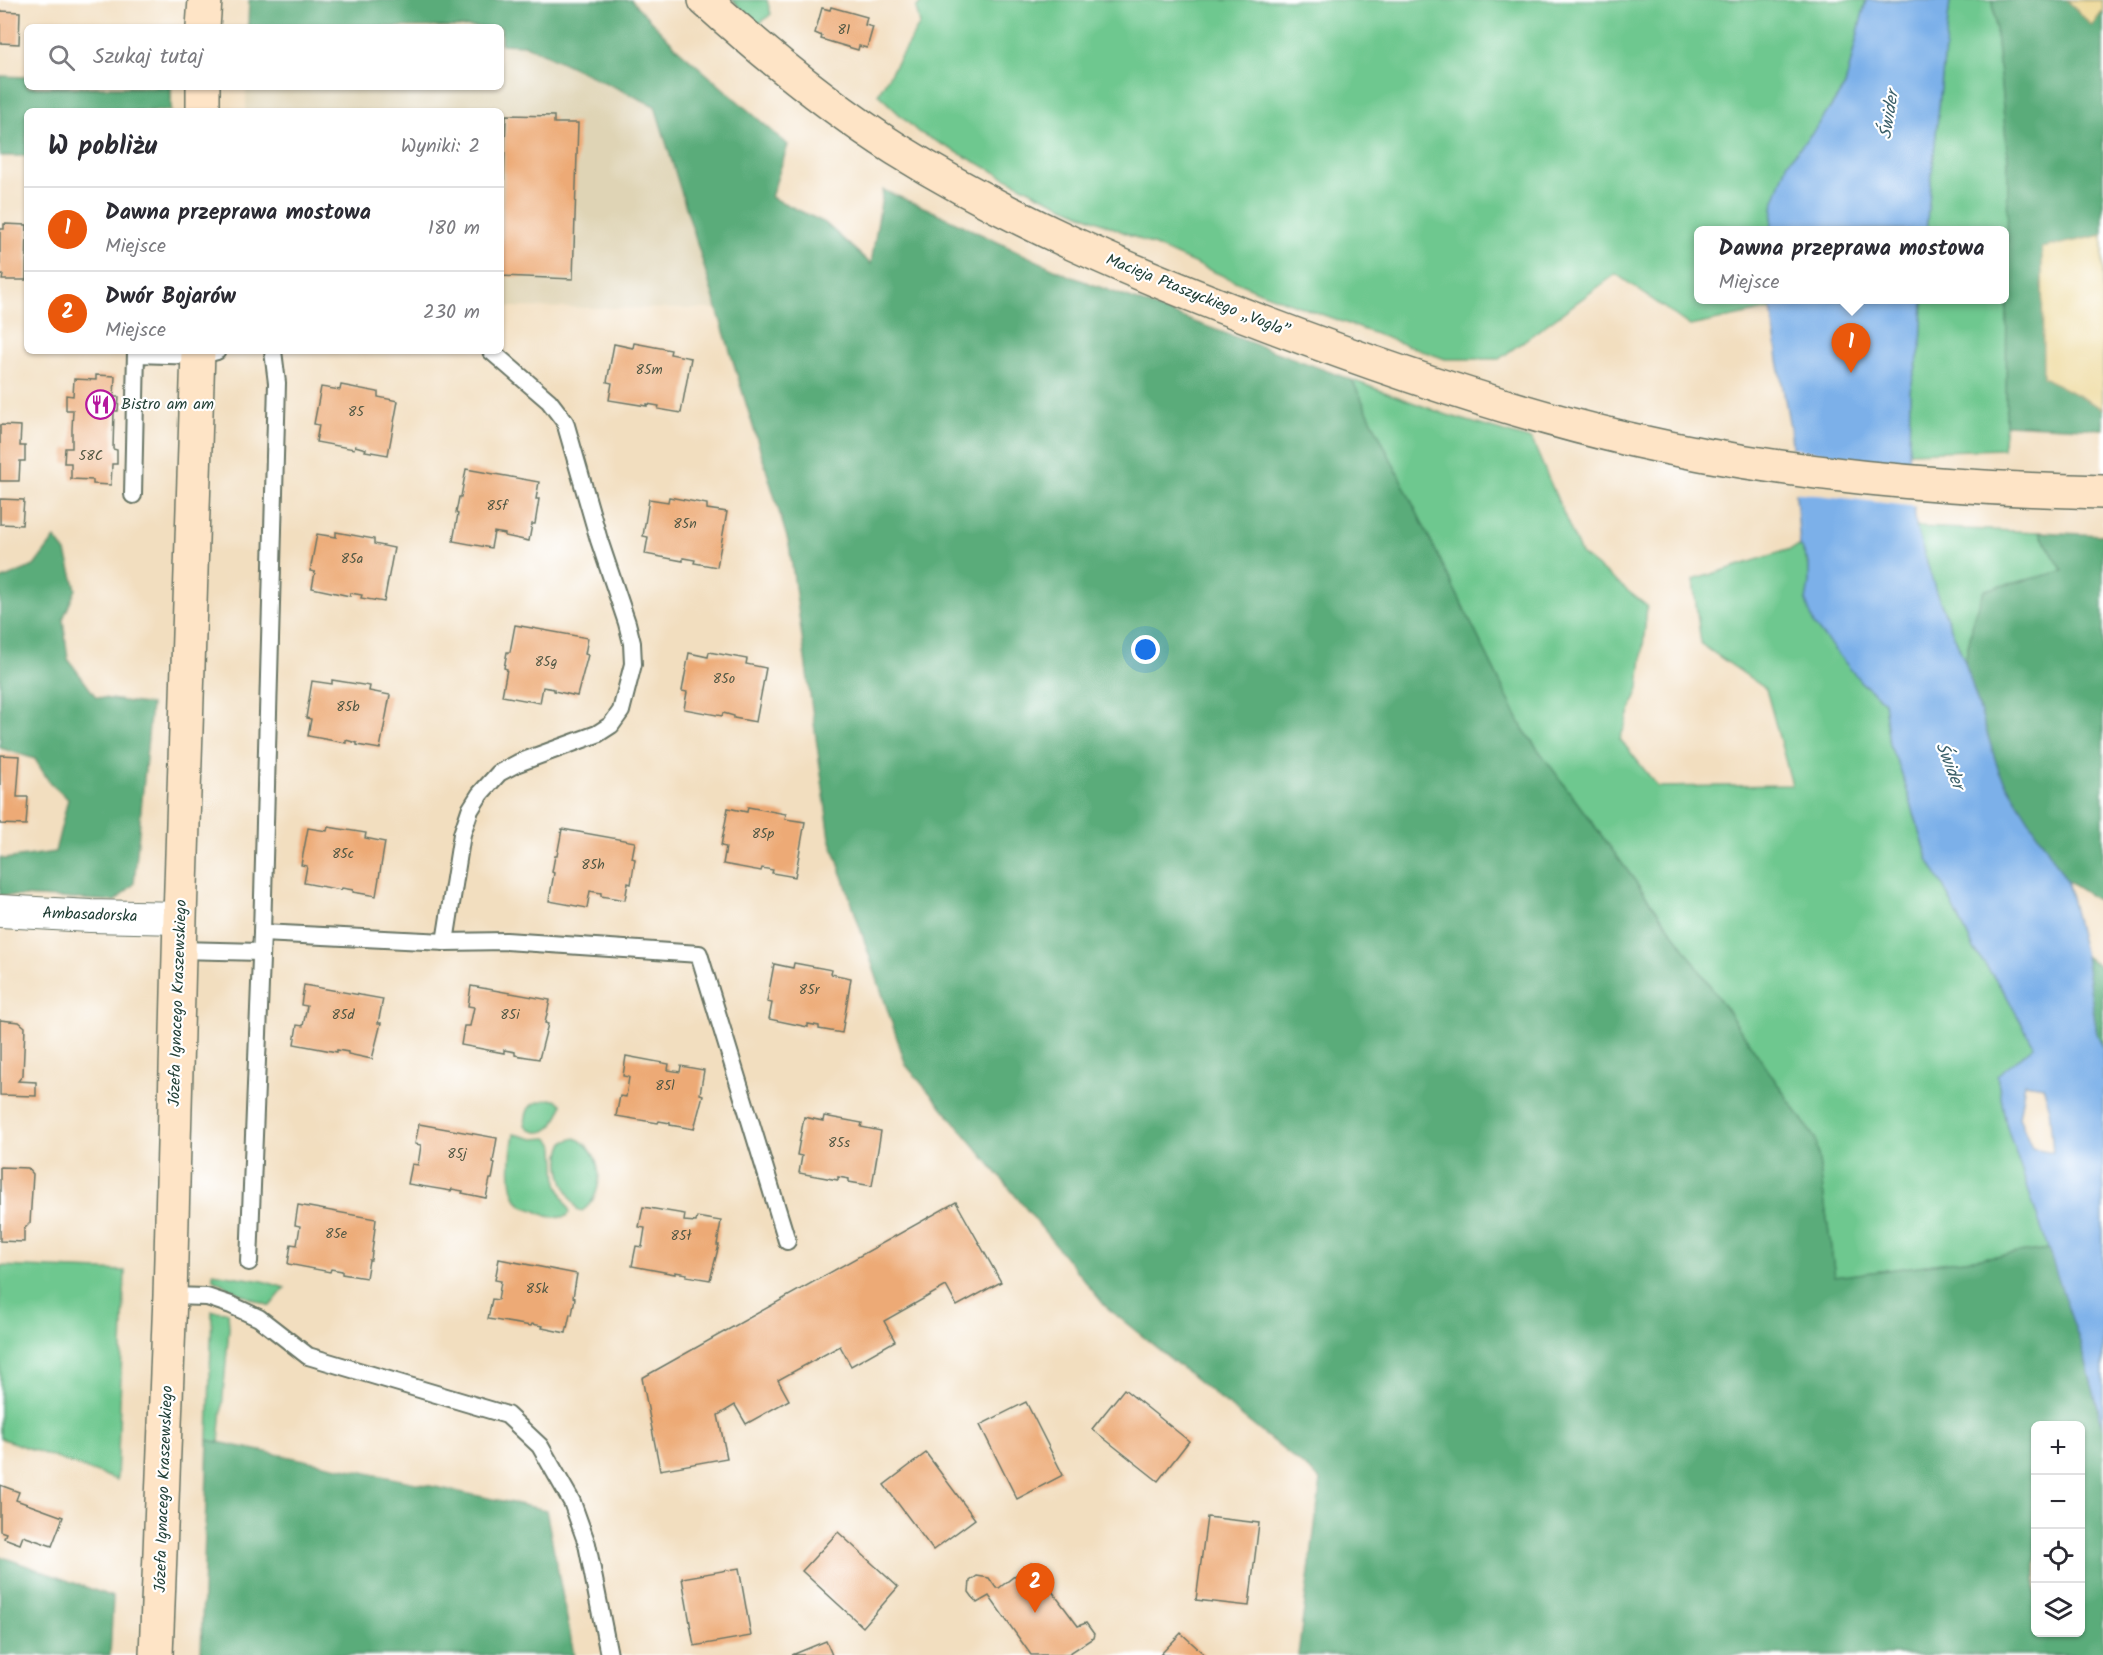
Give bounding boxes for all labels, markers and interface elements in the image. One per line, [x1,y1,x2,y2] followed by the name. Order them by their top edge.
[838,19,850,41] house number: 81
[24,24,504,90] search box
[93,40,204,75] text: Szukaj tutaj
[45,41,78,74] icon: search
[1872,85,1909,141] water label: Świder
[48,126,157,168] text: W pobliżu
[401,131,480,163] text: Wyniki: 2
[105,196,371,231] text: Dawna przeprawa mostowa
[64,213,71,245] text: 1
[428,213,480,245] text: 180 m
[1694,226,2009,304] popup
[105,231,166,263] text: Miejsce
[1719,232,1984,267] text: Dawna przeprawa mostowa
[1102,247,1294,345] street label: Macieja Ptaszyckiego „Vogla”
[1719,267,1780,299] text: Miejsce
[105,280,236,315] text: Dwór Bojarów
[62,297,73,329] text: 2
[423,297,480,329] text: 230 m
[105,315,166,347] text: Miejsce
[1832,324,1870,373] pin: 1
[635,359,663,381] house number: 85m
[84,388,116,420] restaurant icon: Bistro am am
[121,392,214,417] place label: Bistro am am
[348,401,365,423] house number: 85
[79,445,103,467] house number: 58C
[486,495,509,517] house number: 85f
[673,513,697,535] house number: 85n
[341,548,363,570] house number: 85a
[1131,635,1160,664] your location
[535,651,557,673] house number: 85g
[713,668,735,690] house number: 85o
[336,696,360,718] house number: 85b
[1926,738,1973,798] water label: Świder
[752,823,775,845] house number: 85p
[332,843,354,865] house number: 85c
[581,854,605,876] house number: 85h
[162,899,194,1107] street label: Józefa Ignacego Kraszewskiego
[42,901,138,929] street label: Ambasadorska
[799,979,821,1001] house number: 85r
[332,1004,355,1026] house number: 85d
[500,1004,520,1026] house number: 85i
[655,1075,675,1097] house number: 85l
[828,1132,850,1154] house number: 85s
[447,1143,467,1165] house number: 85j
[325,1223,348,1245] house number: 85e
[670,1225,692,1247] house number: 85ł
[526,1278,549,1300] house number: 85k
[148,1385,180,1593] street label: Józefa Ignacego Kraszewskiego
[2031,1421,2085,1637] map controls
[2031,1421,2085,1475] button: +
[2031,1475,2085,1529] button: −
[2031,1529,2085,1583] button: locate
[1016,1564,1054,1613] pin: 2
[2031,1583,2085,1637] button: layers

